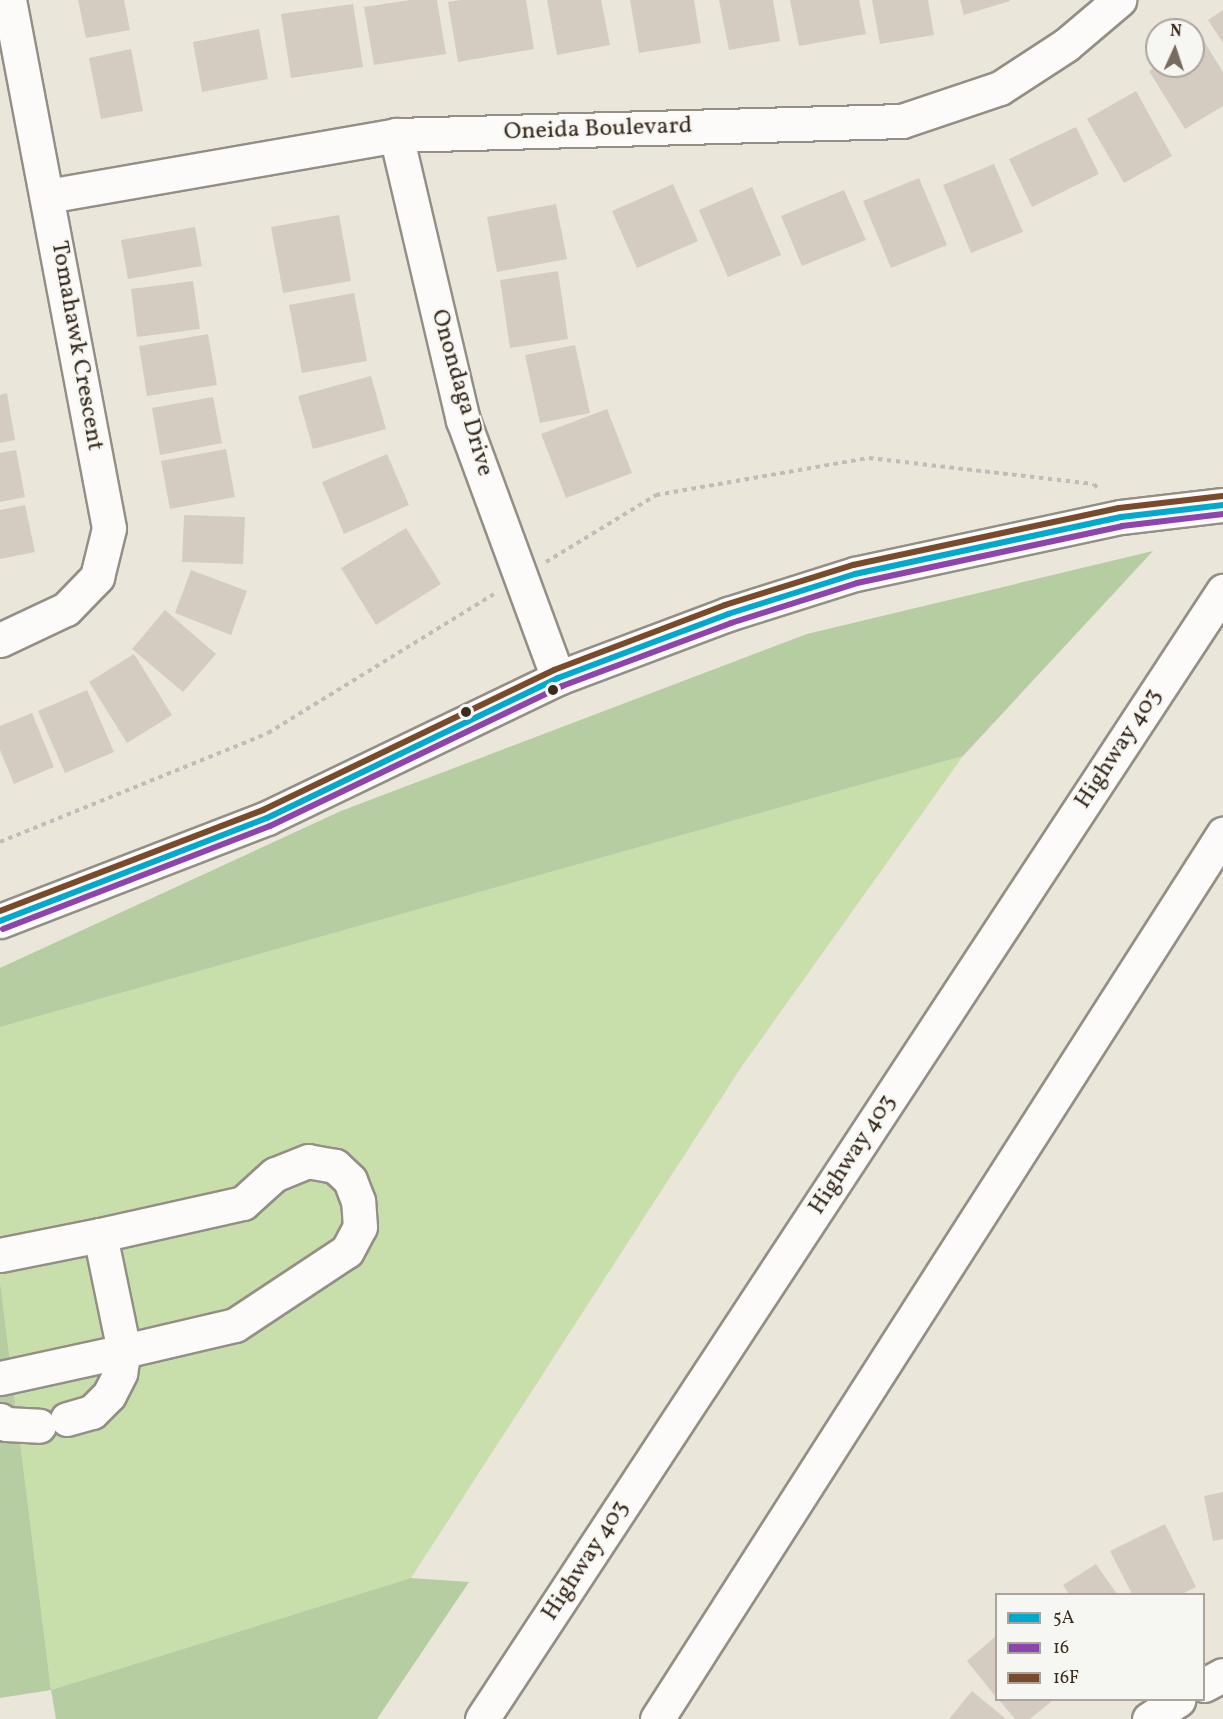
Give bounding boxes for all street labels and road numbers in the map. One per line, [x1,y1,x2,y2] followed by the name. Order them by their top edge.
[503,112,693,148] street label: Oneida Boulevard
[43,239,109,453] street label: Tomahawk Crescent
[423,306,499,480] street label: Onondaga Drive
[1069,683,1169,815] street label: Highway 403
[803,1089,903,1221] street label: Highway 403
[536,1495,636,1627] street label: Highway 403

